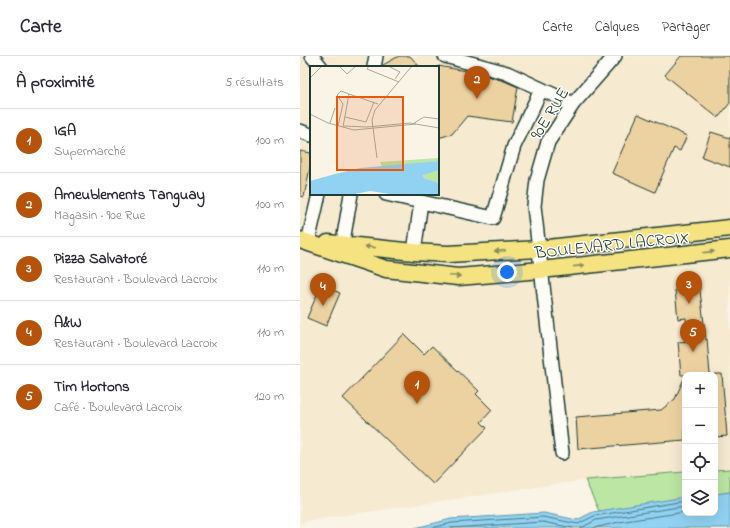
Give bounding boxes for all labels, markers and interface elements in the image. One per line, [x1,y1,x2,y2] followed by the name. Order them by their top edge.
[20,14,61,41] text: Carte
[542,17,573,38] text: Carte
[595,17,640,38] text: Calques
[662,17,710,38] text: Partager
[310,66,439,195] inset map
[464,66,490,99] pin: 2
[16,70,94,95] text: À proximité
[225,73,284,92] text: 5 résultats
[524,83,576,145] street label: 90E RUE
[54,120,76,142] text: IGA
[27,131,31,150] text: 1
[255,131,284,150] text: 100 m
[54,142,126,161] text: Supermarché
[54,184,205,206] text: Ameublements Tanguay
[26,195,32,214] text: 2
[255,195,284,214] text: 100 m
[54,206,145,225] text: Magasin · 90e Rue
[533,225,691,266] street label: BOULEVARD LACROIX
[364,244,376,250] one-way arrow
[54,248,147,270] text: Pizza Salvatoré
[494,248,506,255] one-way arrow
[703,249,715,255] one-way arrow
[26,259,32,278] text: 3
[257,259,284,278] text: 110 m
[497,262,517,282] your location
[573,263,585,270] one-way arrow
[54,270,218,289] text: Restaurant · Boulevard Lacroix
[676,271,702,304] pin: 3
[310,273,336,306] pin: 4
[449,273,462,279] one-way arrow
[54,312,82,334] text: A&W
[680,319,706,352] pin: 5
[26,323,32,342] text: 4
[257,323,284,342] text: 110 m
[54,334,218,353] text: Restaurant · Boulevard Lacroix
[404,371,430,404] pin: 1
[682,372,718,516] map controls
[682,372,718,408] button: +
[54,376,130,398] text: Tim Hortons
[25,387,33,406] text: 5
[254,387,284,406] text: 120 m
[54,398,183,417] text: Café · Boulevard Lacroix
[682,408,718,444] button: −
[682,444,718,480] button: locate
[682,480,718,516] button: layers

